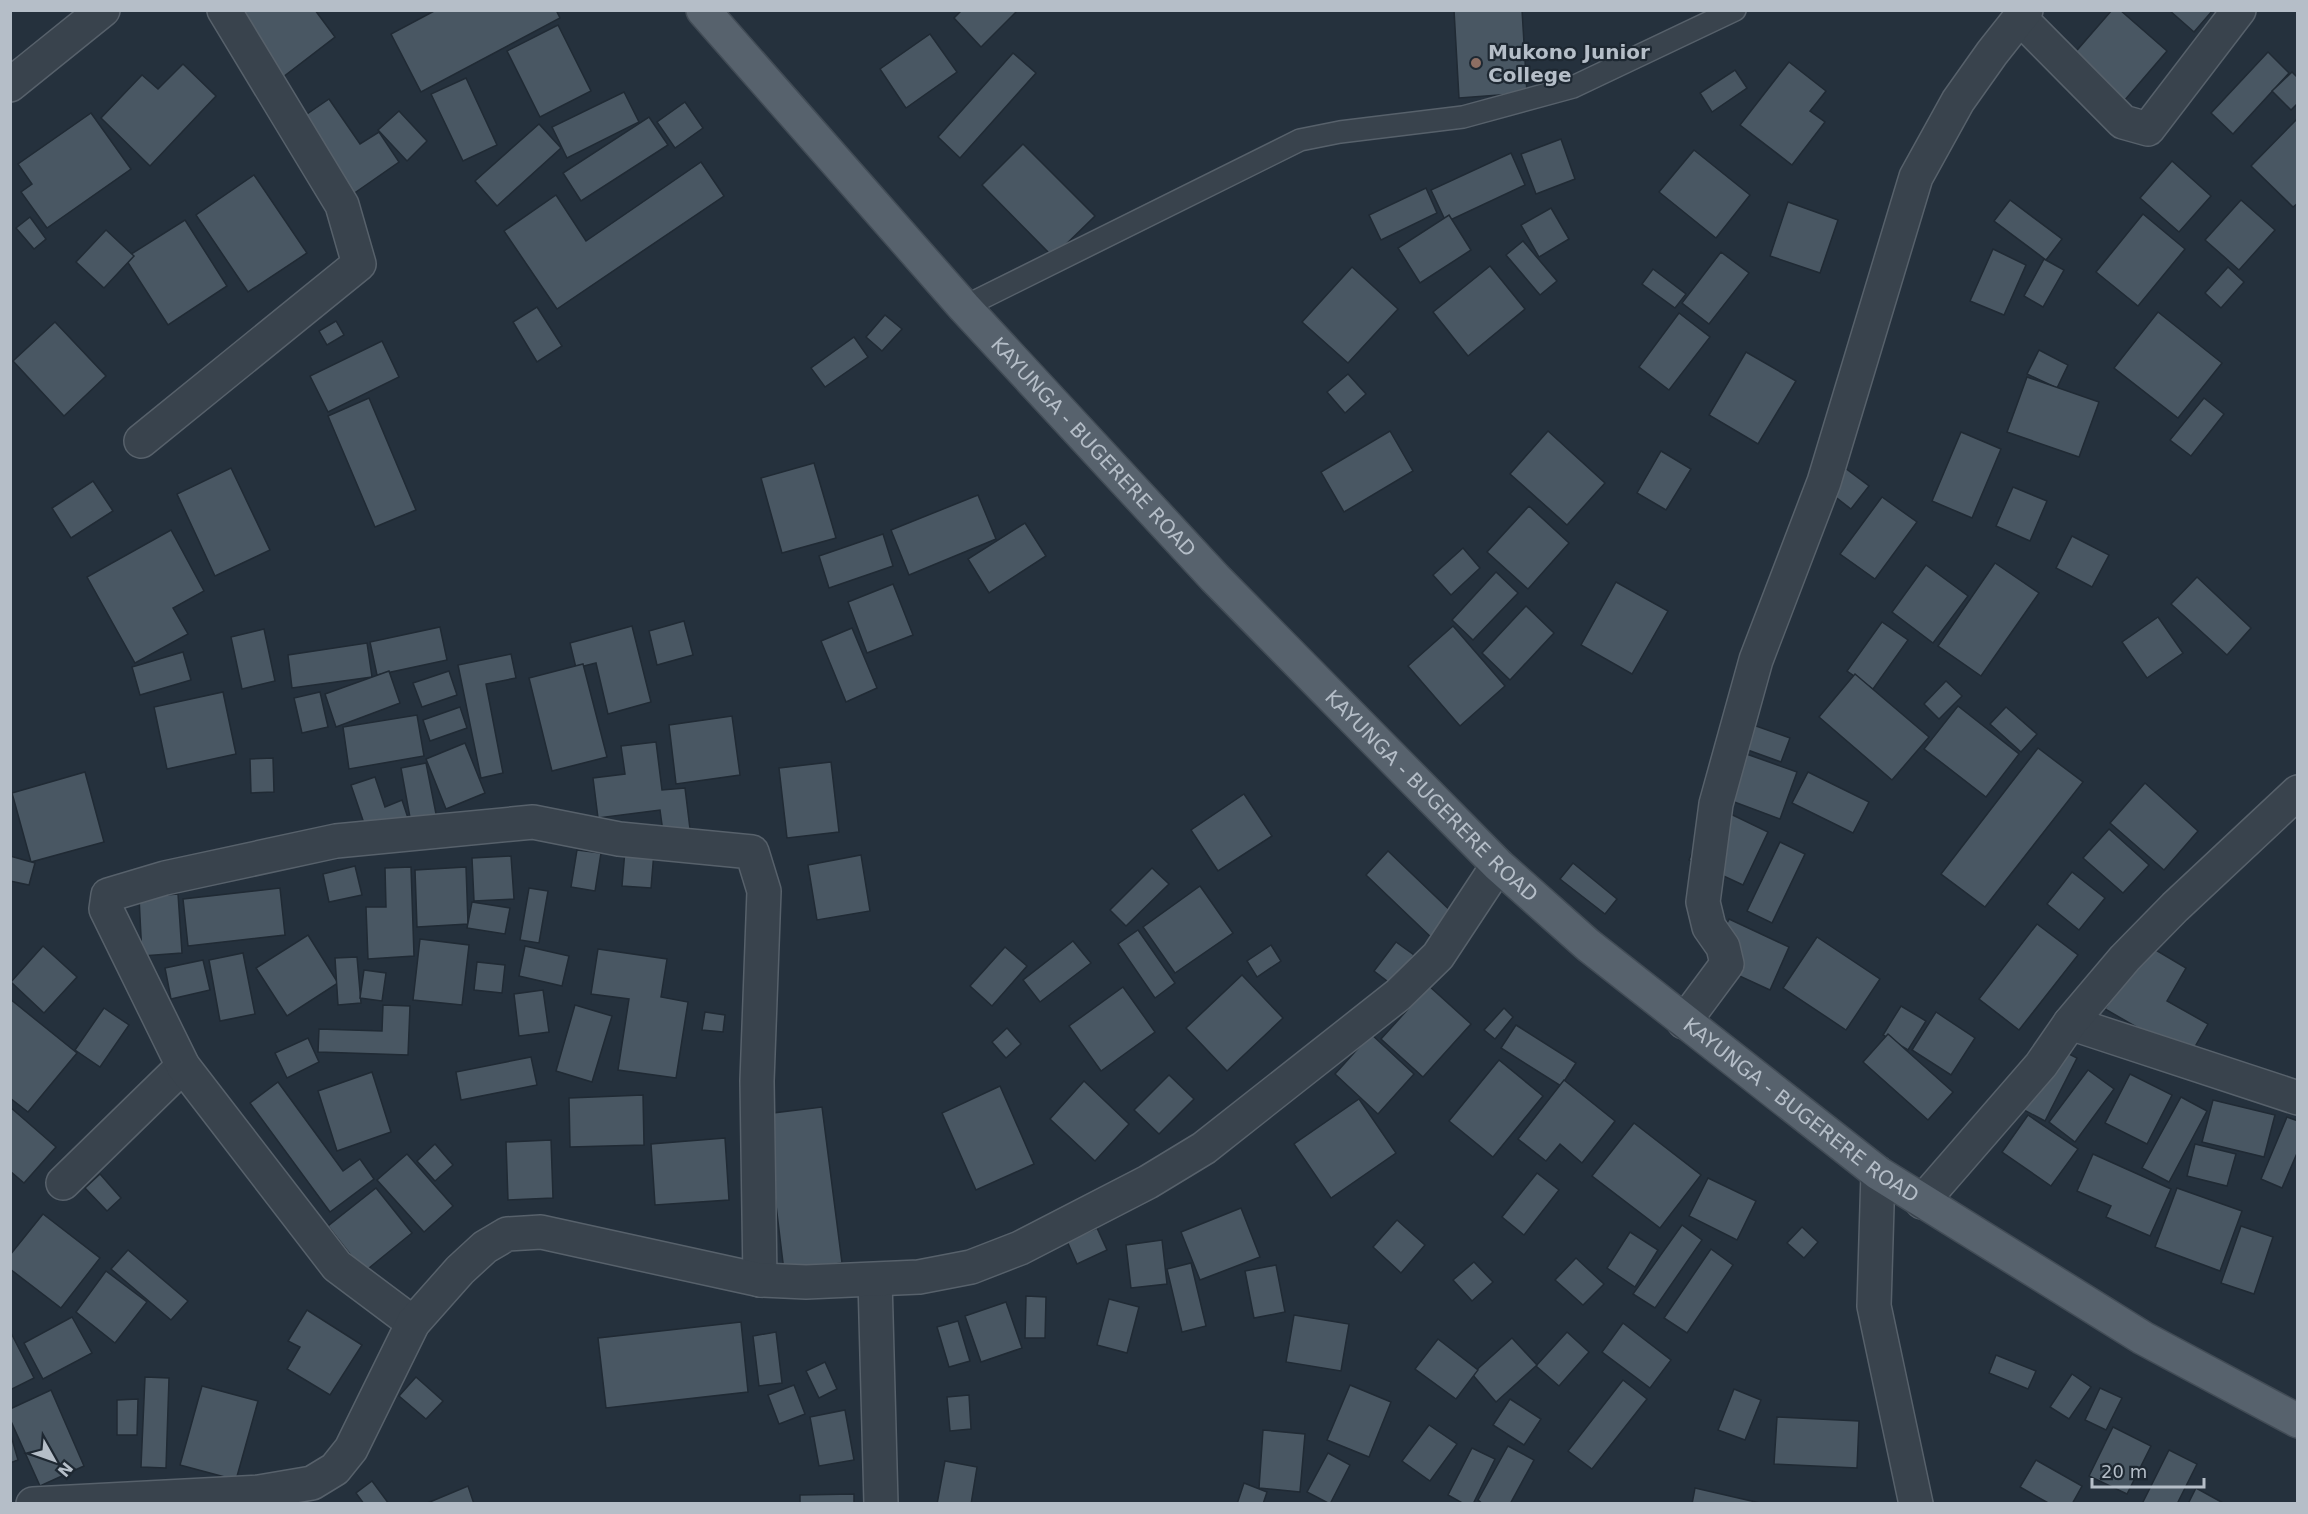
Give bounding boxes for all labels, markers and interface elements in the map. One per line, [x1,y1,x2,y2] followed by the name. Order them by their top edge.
[1488,40,1650,87] place label: Mukono Junior College
[1469,56,1483,70] marker: Mukono Junior College
[986,332,1201,561] street label: KAYUNGA - BUGERERE ROAD
[1320,685,1543,907] street label: KAYUNGA - BUGERERE ROAD
[1679,1013,1923,1207] street label: KAYUNGA - BUGERERE ROAD
[24,1430,84,1490] north arrow
[2092,1451,2204,1489] scale bar
[54,1458,77,1481] text: N
[2101,1461,2147,1482] text: 20 m

